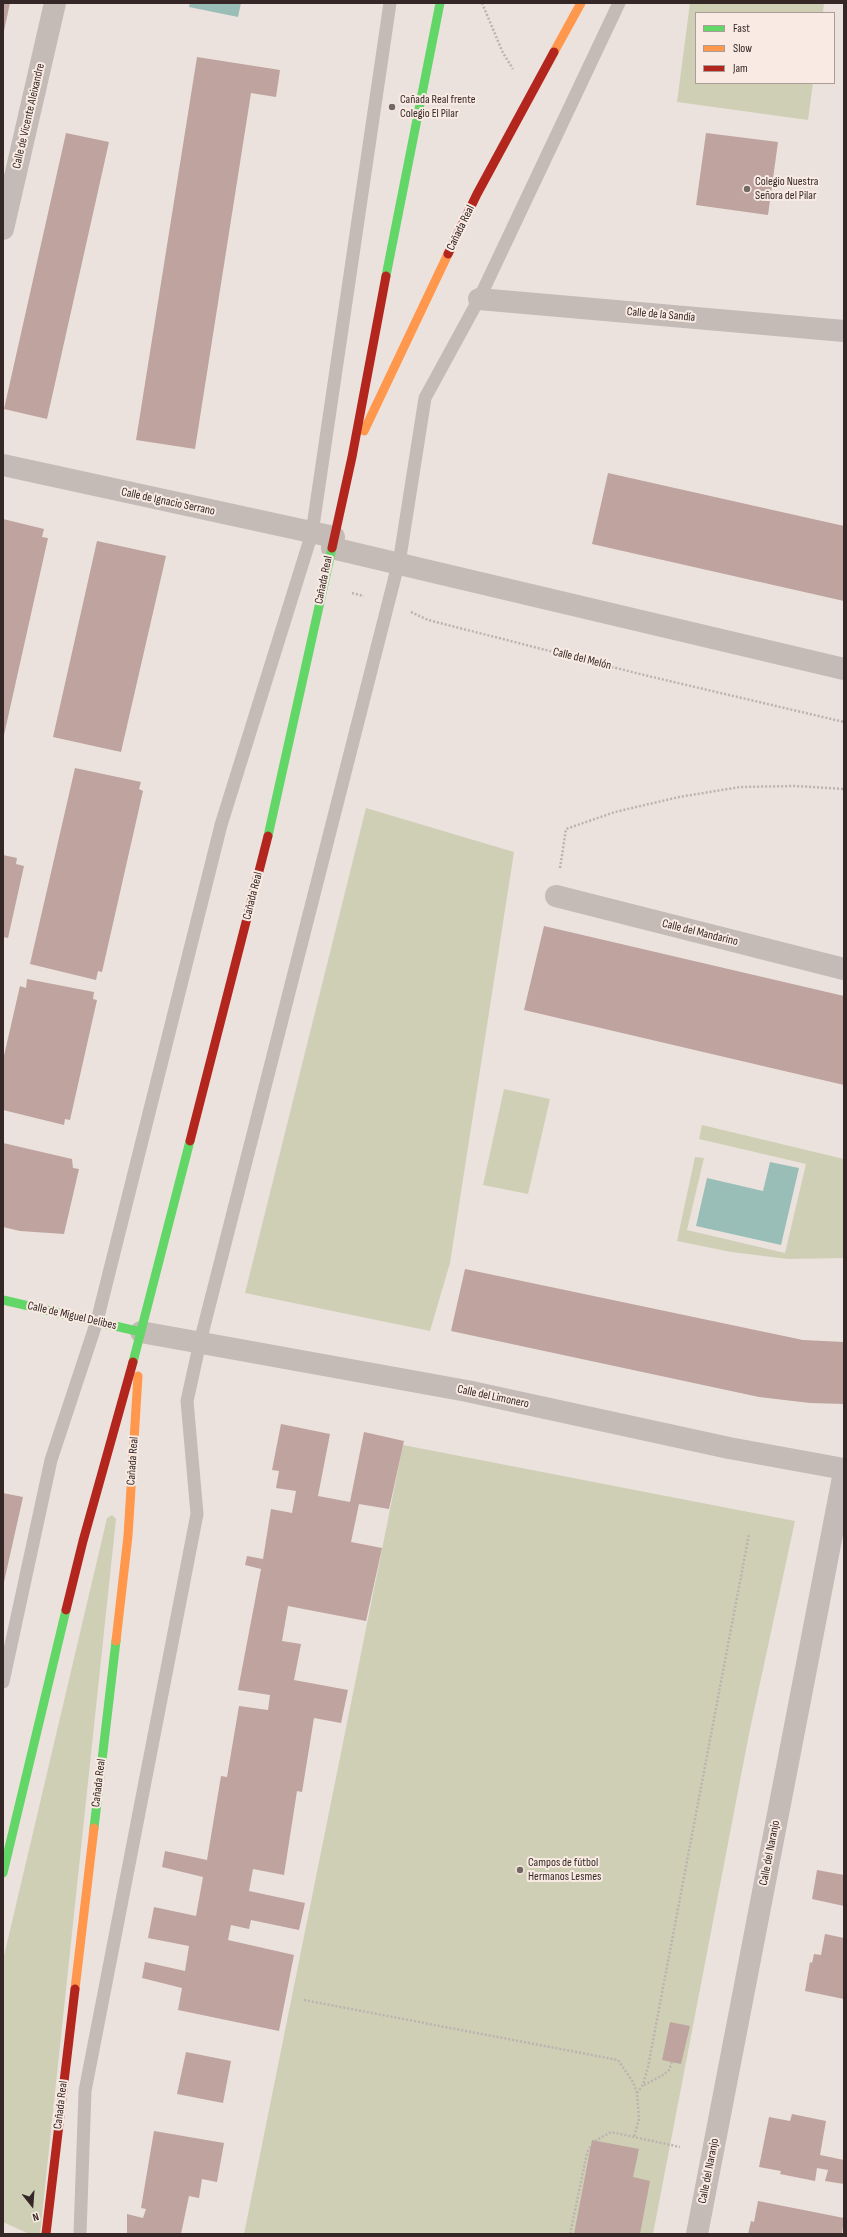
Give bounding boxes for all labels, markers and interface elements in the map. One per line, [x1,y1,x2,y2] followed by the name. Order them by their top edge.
[695,12,835,84] legend
[733,21,750,36] text: Fast
[733,41,752,56] text: Slow
[733,61,748,76] text: Jam
[10,62,48,170] street label: Calle de Vicente Aleixandre
[400,93,476,121] place label: Cañada Real frente Colegio El Pilar
[387,102,397,112] marker: Cañada Real frente Colegio El Pilar
[755,175,818,203] place label: Colegio Nuestra Señora del Pilar
[742,184,752,194] marker: Colegio Nuestra Señora del Pilar
[444,203,478,253] street label: Cañada Real
[626,305,696,325] street label: Calle de la Sandía
[120,485,216,519] street label: Calle de Ignacio Serrano
[312,555,336,605] street label: Cañada Real
[551,645,613,673] street label: Calle del Melón
[240,871,266,921] street label: Cañada Real
[661,917,739,949] street label: Calle del Mandarino
[26,1299,118,1333] street label: Calle de Miguel Delibes
[456,1382,530,1412] street label: Calle del Limonero
[124,1436,142,1486] street label: Cañada Real
[89,1758,109,1808] street label: Cañada Real
[757,1819,783,1887] street label: Calle del Naranjo
[528,1856,601,1884] place label: Campos de fútbol Hermanos Lesmes
[515,1865,525,1875] marker: Campos de fútbol Hermanos Lesmes
[51,2080,71,2130] street label: Cañada Real
[696,2137,722,2205] street label: Calle del Naranjo
[12,2185,52,2225] north arrow
[31,2210,40,2224] text: N

